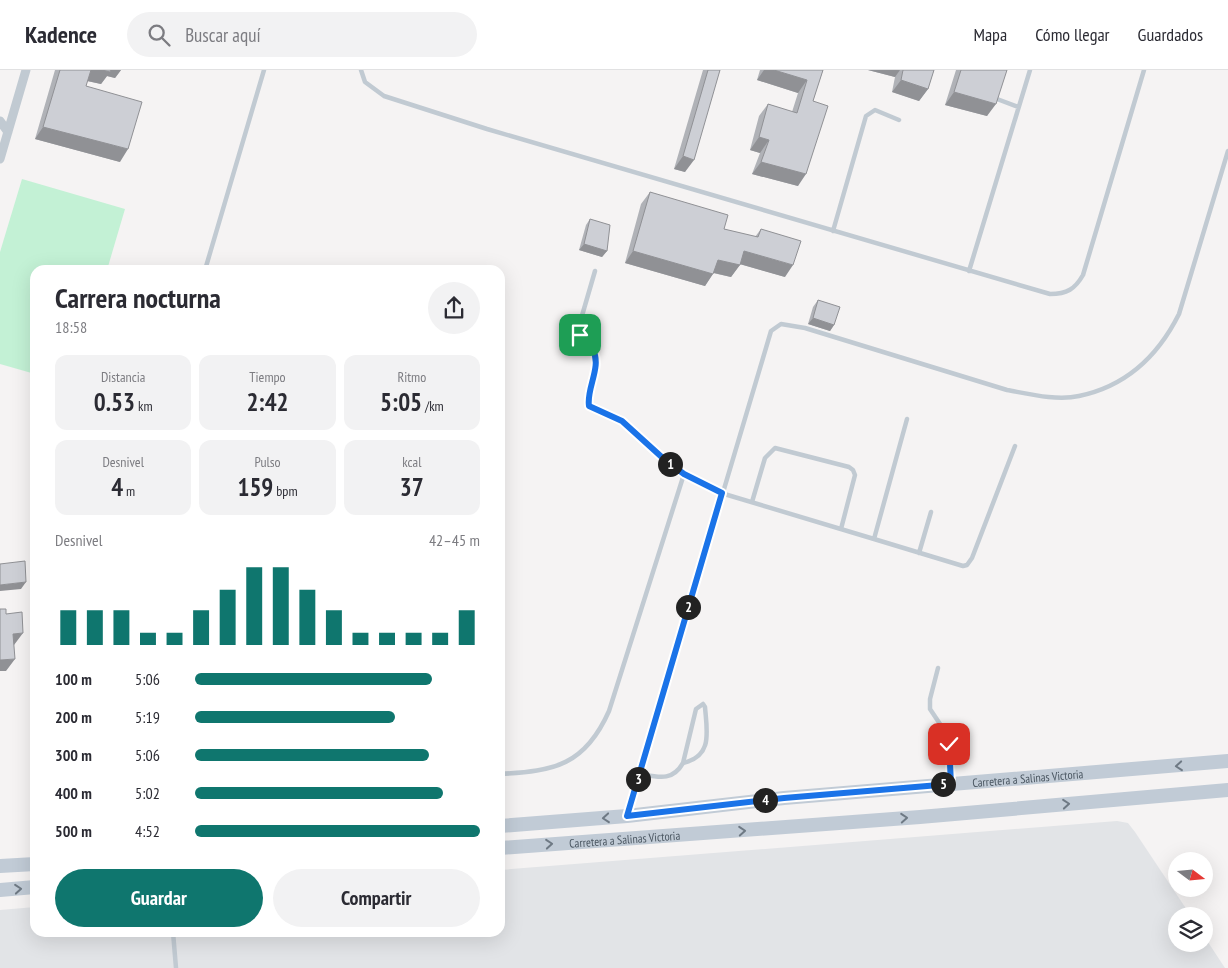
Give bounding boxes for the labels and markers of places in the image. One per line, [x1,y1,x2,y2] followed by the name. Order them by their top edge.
[559,314,601,356] pin
[658,452,682,476] pin: 1
[676,594,700,620] pin: 2
[928,723,970,765] pin
[626,766,650,792] pin: 3
[930,772,956,796] pin: 5
[752,788,778,812] pin: 4

